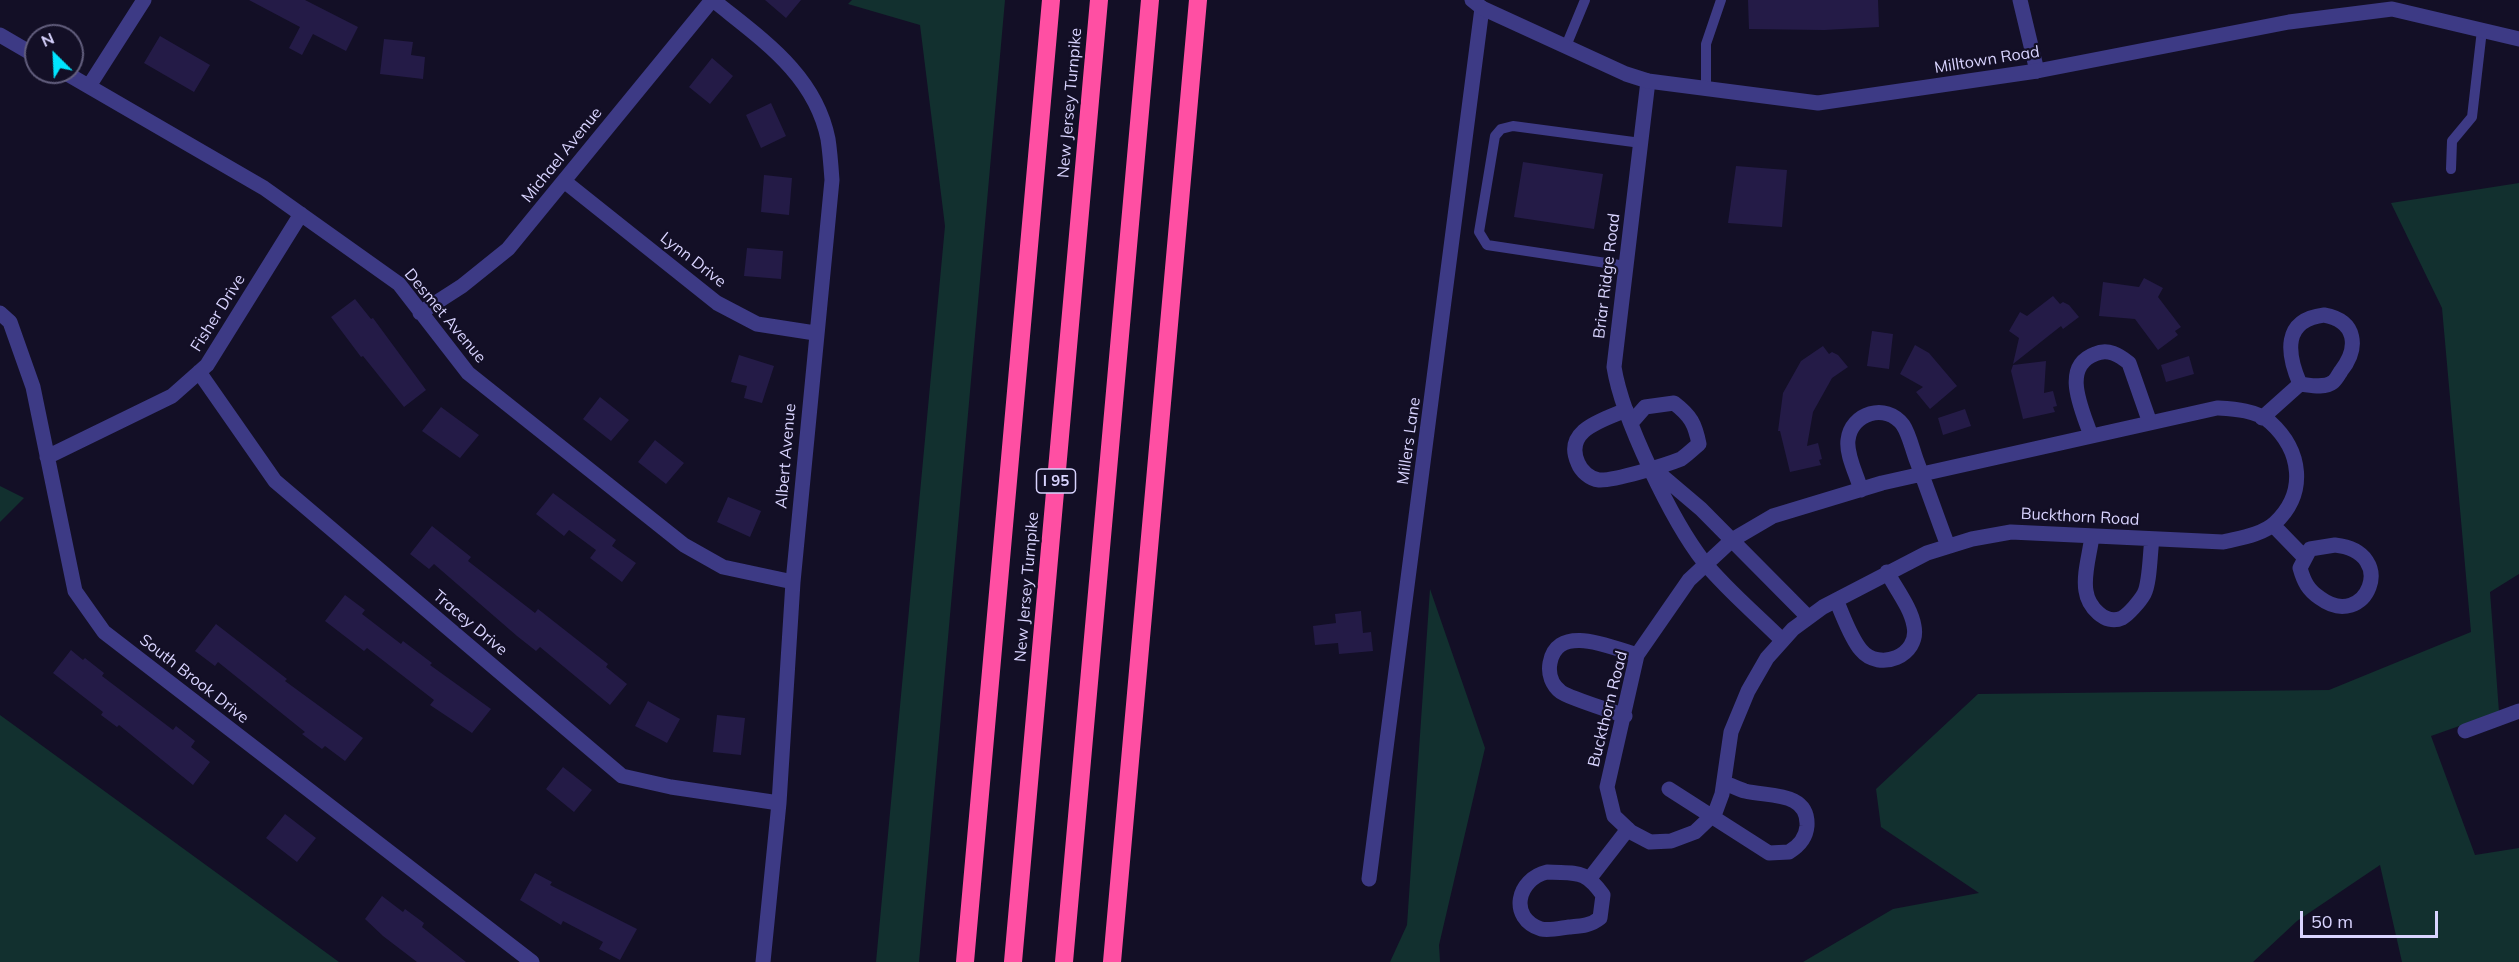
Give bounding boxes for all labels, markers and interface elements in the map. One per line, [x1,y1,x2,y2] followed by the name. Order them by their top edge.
[24,24,84,84] north arrow
[1054,27,1086,179] street label: New Jersey Turnpike
[38,28,57,51] text: N
[1933,42,2041,78] street label: Milltown Road
[518,104,606,206] street label: Michael Avenue
[1590,212,1624,340] street label: Briar Ridge Road
[656,228,730,292] street label: Lynn Drive
[400,265,490,367] street label: Desmet Avenue
[187,271,249,355] street label: Fisher Drive
[1393,396,1425,486] street label: Millers Lane
[772,403,800,509] street label: Albert Avenue
[1036,469,1076,493] road number: I 95
[2020,504,2140,530] street label: Buckthorn Road
[1011,511,1043,663] street label: New Jersey Turnpike
[429,586,511,660] street label: Tracey Drive
[136,630,252,728] street label: South Brook Drive
[1584,649,1632,769] street label: Buckthorn Road
[2303,899,2441,937] scale bar
[2311,910,2353,933] text: 50 m

